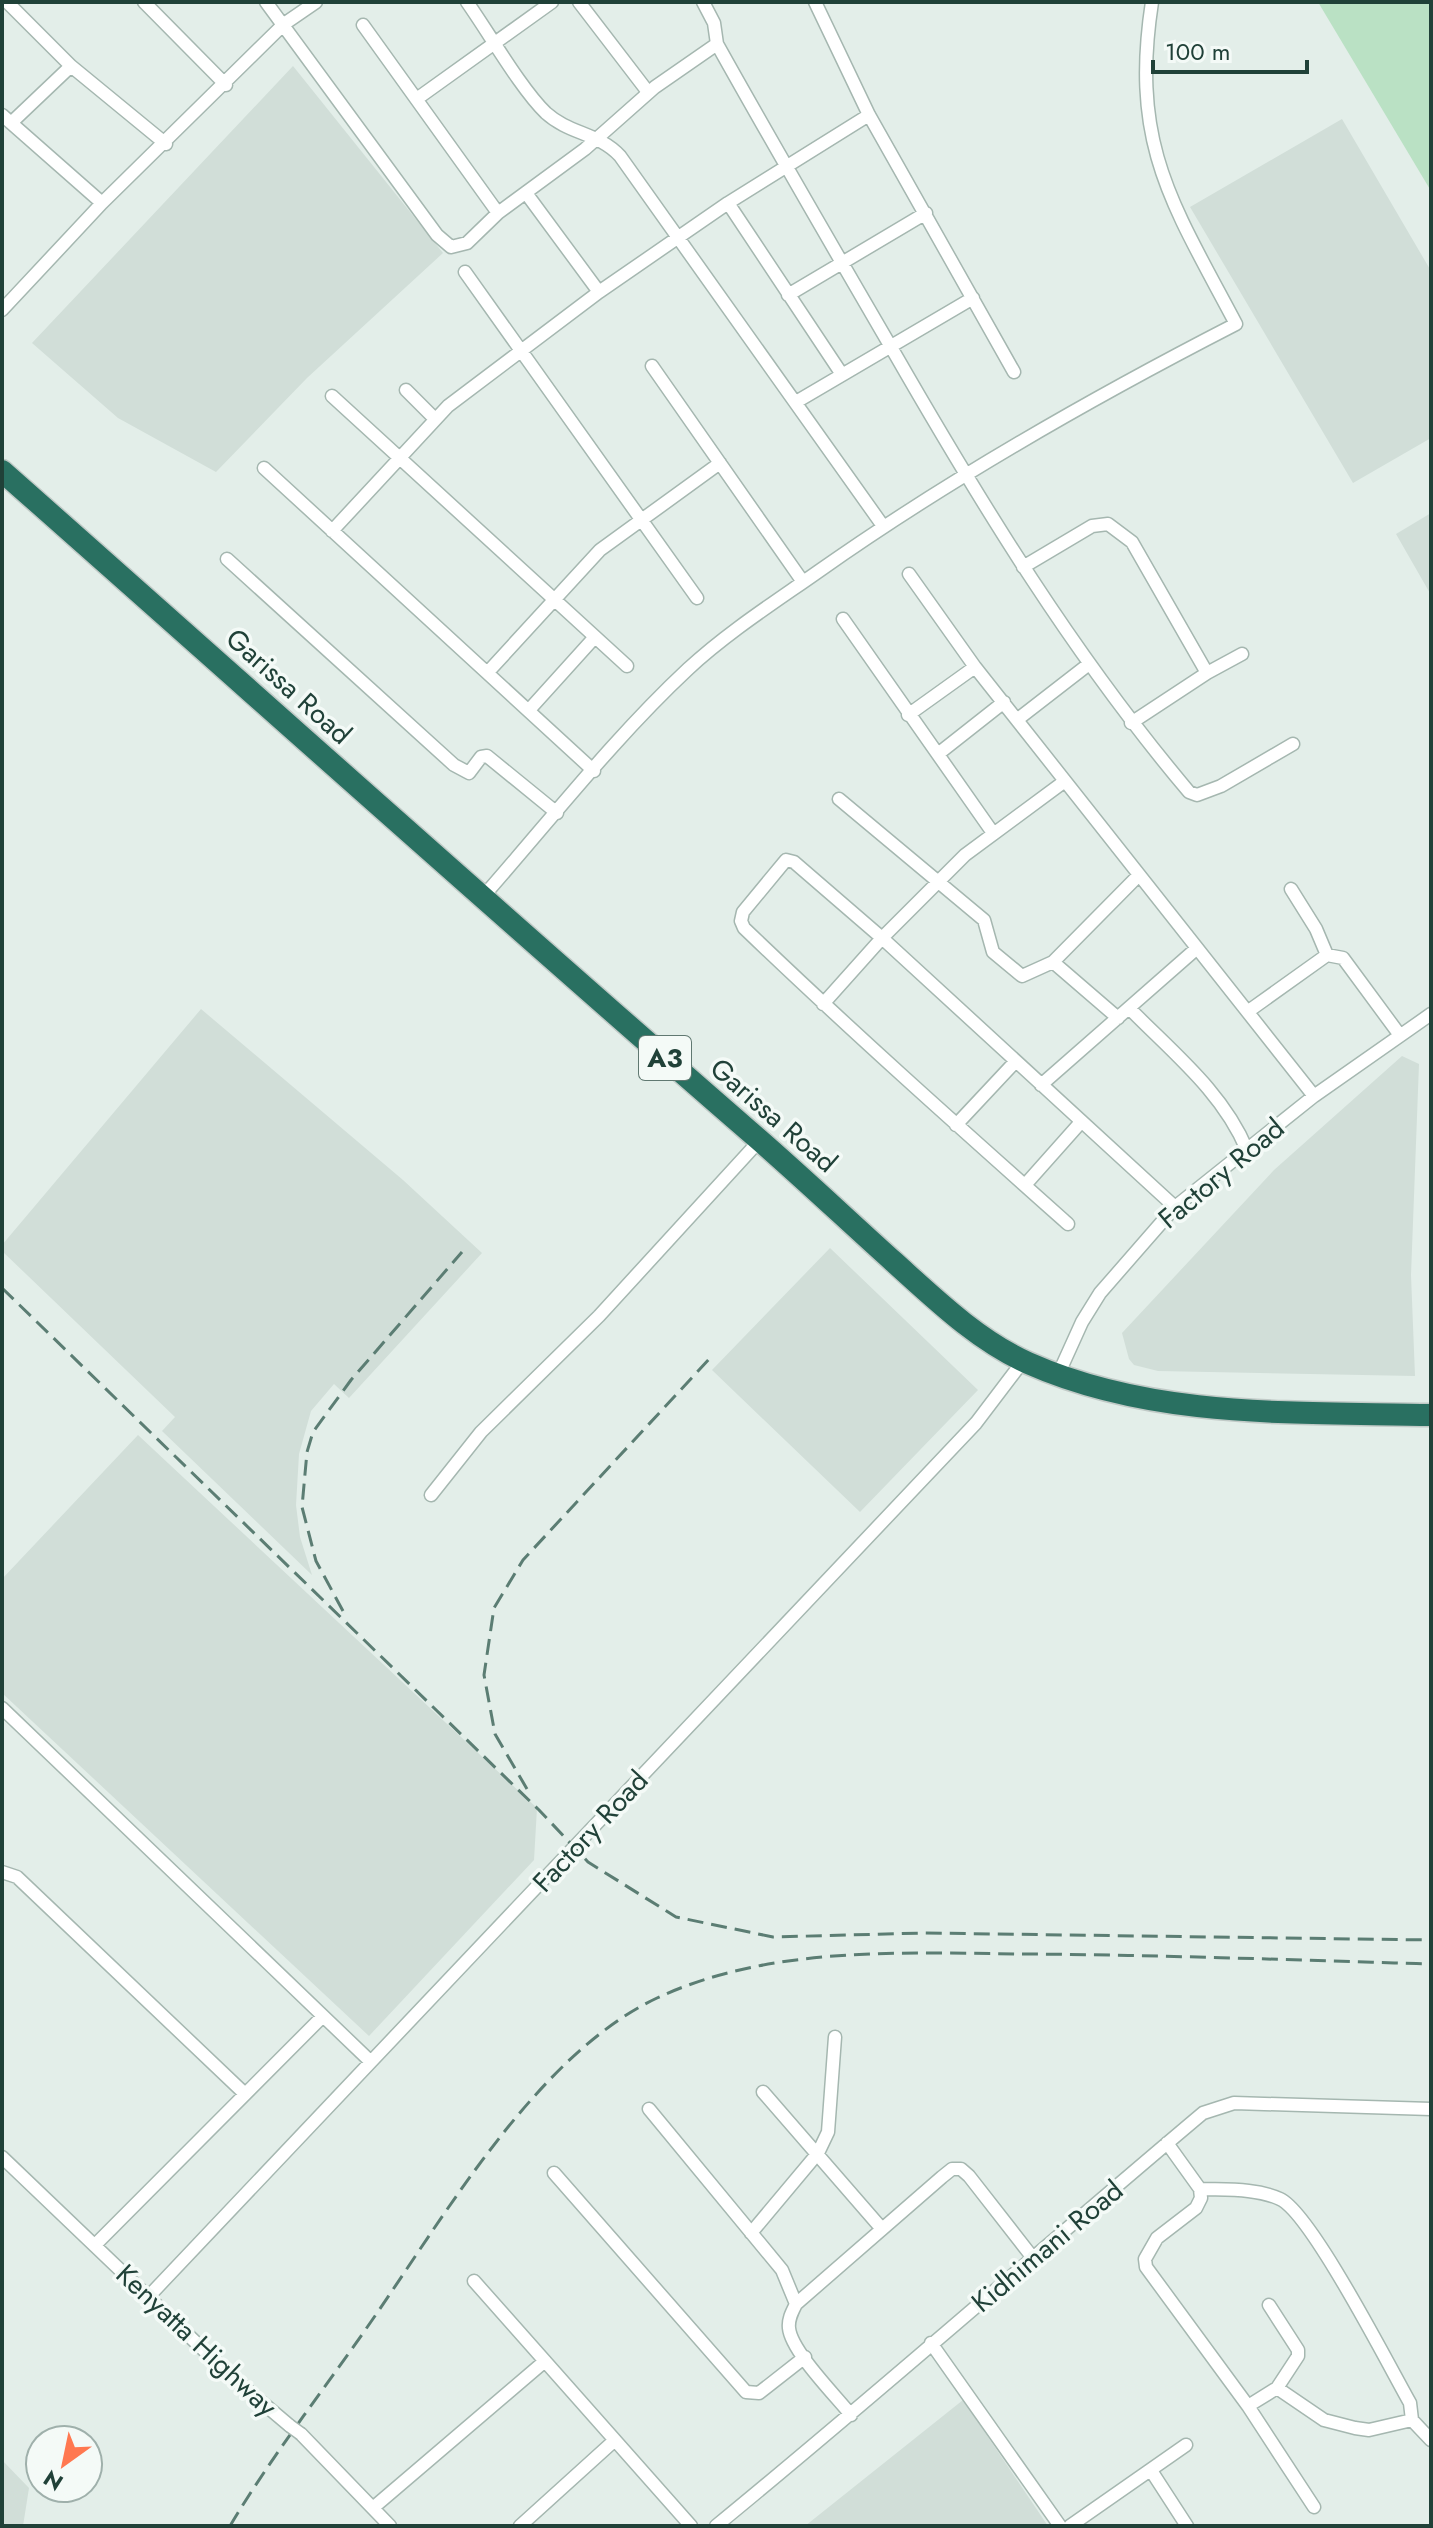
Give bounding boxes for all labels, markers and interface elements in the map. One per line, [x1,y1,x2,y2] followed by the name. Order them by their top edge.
[1153,24,1307,74] scale bar
[1165,34,1231,69] text: 100 m
[217,619,361,754] street label: Garissa Road
[639,1036,691,1080] road number: A3
[701,1048,846,1182] street label: Garissa Road
[1149,1108,1293,1238] street label: Factory Road
[523,1761,658,1901] street label: Factory Road
[962,2171,1132,2322] street label: Kidhimani Road
[107,2255,287,2427] street label: Kenyatta Highway
[24,2424,104,2504] north arrow
[37,2463,69,2499] text: N

